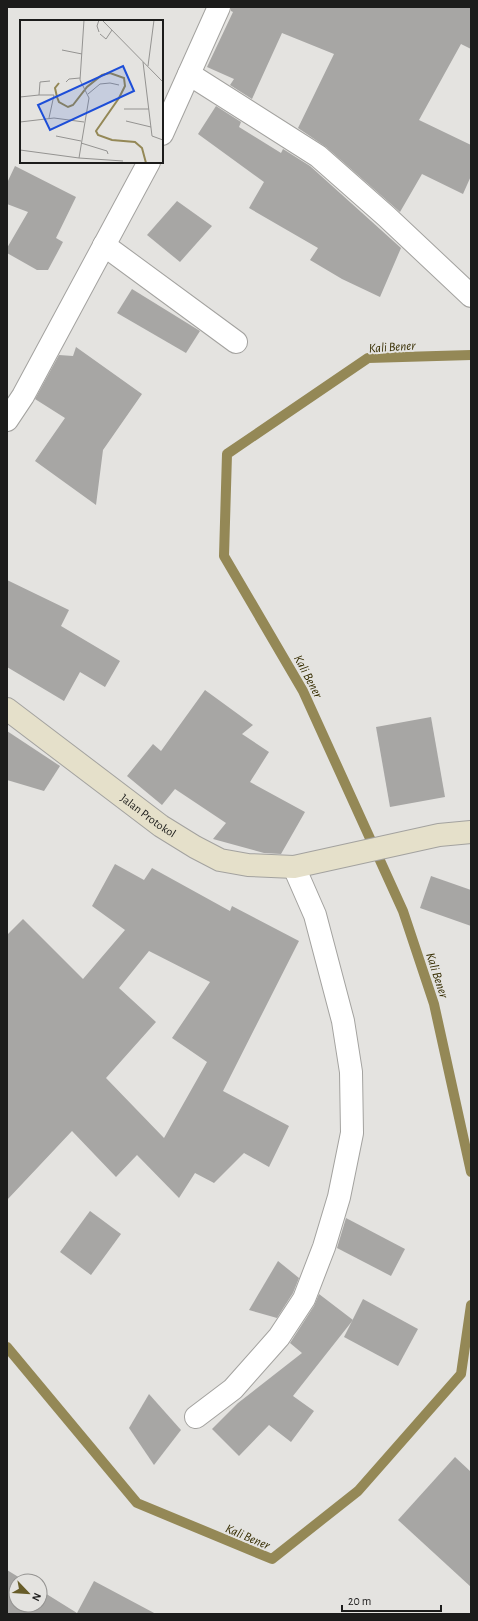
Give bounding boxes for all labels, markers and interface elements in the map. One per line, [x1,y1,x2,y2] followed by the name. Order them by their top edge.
[20,20,163,163] inset map
[368,339,417,356] water label: Kali Bener
[291,653,325,701] water label: Kali Bener
[118,792,178,840] street label: Jalan Protokol
[423,951,450,1000] water label: Kali Bener
[223,1522,272,1553] water label: Kali Bener
[8,1573,48,1613] north arrow
[342,1587,441,1613] scale bar
[30,1591,43,1603] text: N
[348,1595,371,1607] text: 20 m

